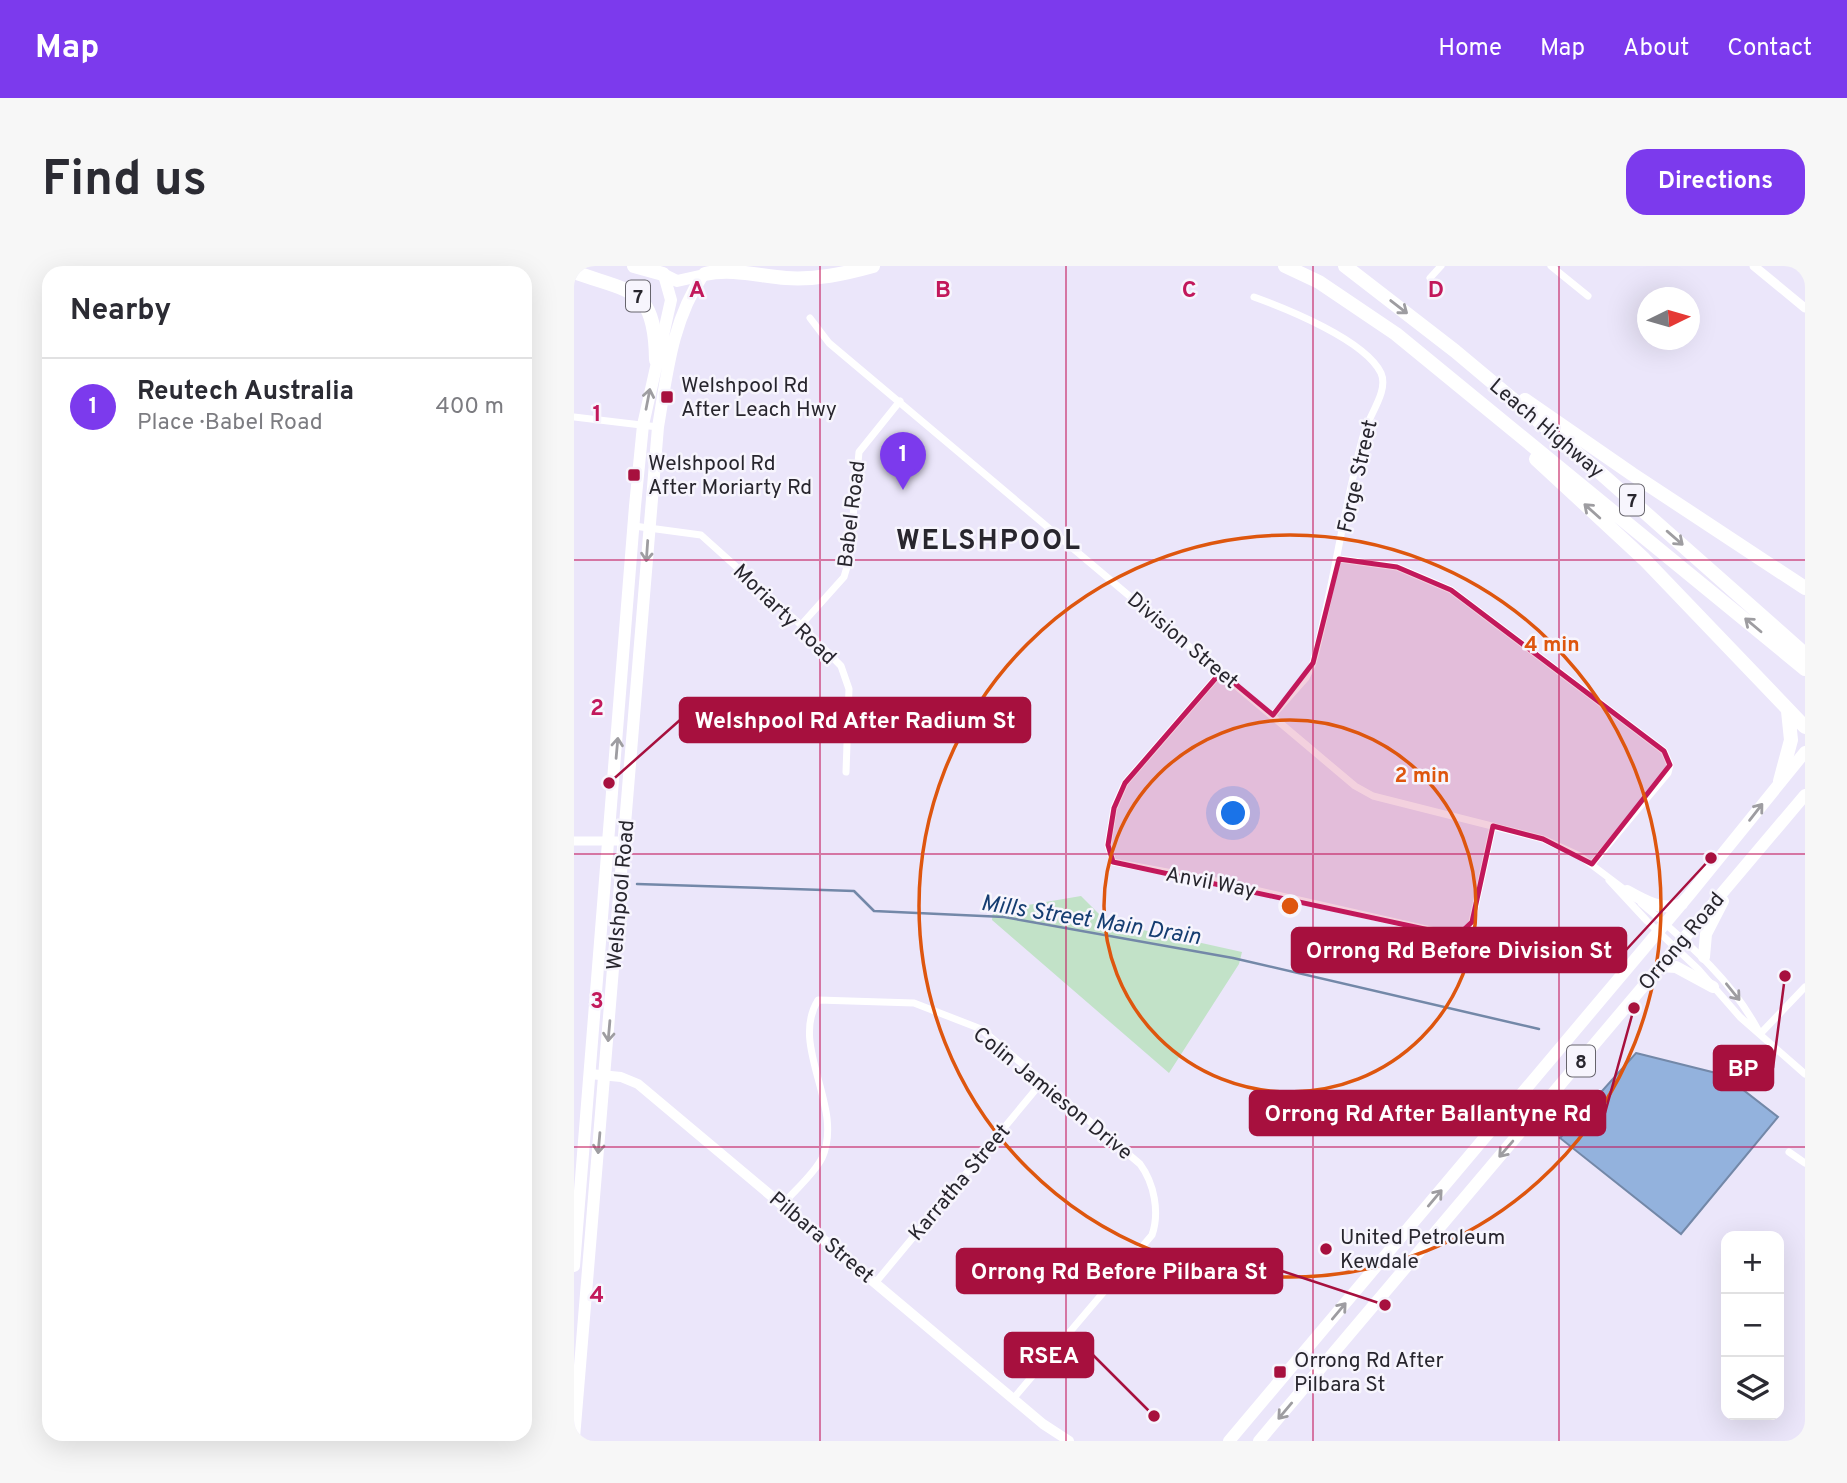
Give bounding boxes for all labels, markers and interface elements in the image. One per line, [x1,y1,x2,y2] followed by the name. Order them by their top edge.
[35,28,99,70] text: Map
[1438,34,1502,64] text: Home
[1540,34,1585,64] text: Map
[1623,34,1689,64] text: About
[1727,34,1812,64] text: Contact
[1626,149,1805,215] button: Directions
[42,151,207,213] text: Find us
[689,277,705,306] text: A
[935,277,951,306] text: B
[1182,277,1196,306] text: C
[1428,277,1444,306] text: D
[626,280,650,312] road number: 7
[1637,287,1700,350] north arrow
[70,293,171,330] text: Nearby
[1389,299,1408,314] one-way arrow
[681,373,837,424] place label: Welshpool Rd After Leach Hwy
[1483,373,1609,485] street label: Leach Highway
[137,376,354,409] text: Reutech Australia
[642,388,656,411] one-way arrow
[659,389,675,405] marker: Welshpool Rd After Leach Hwy
[88,393,98,422] text: 1
[435,393,504,422] text: 400 m
[592,401,602,430] text: 1
[137,409,323,438] text: Place · Babel Road
[1332,417,1385,535] street label: Forge Street
[880,432,926,490] pin: 1
[648,451,812,502] place label: Welshpool Rd After Moriarty Rd
[833,459,872,569] street label: Babel Road
[626,467,642,483] marker: Welshpool Rd After Moriarty Rd
[1620,484,1644,516] road number: 7
[1584,503,1601,520] one-way arrow
[896,524,1082,560] district label: WELSHPOOL
[1666,530,1684,546] one-way arrow
[640,540,653,563] one-way arrow
[726,559,842,671] street label: Moriarty Road
[1121,587,1243,696] street label: Division Street
[1744,617,1762,633] one-way arrow
[1524,632,1580,659] text: 4 min
[590,695,604,724] text: 2
[680,698,1030,742] callout: Welshpool Rd After Radium St
[694,708,1016,737] text: Welshpool Rd After Radium St
[611,737,624,759] one-way arrow
[1395,763,1449,790] text: 2 min
[1216,796,1250,830] your location
[1749,803,1764,822] one-way arrow
[601,819,642,972] street label: Welshpool Road
[1163,862,1258,905] street label: Anvil Way
[1633,887,1731,997] street label: Orrong Road
[979,890,1203,953] water label: Mills Street Main Drain
[1278,894,1302,918] centre of rings
[1292,928,1626,972] callout: Orrong Rd Before Division St
[1306,938,1612,967] text: Orrong Rd Before Division St
[1725,982,1741,1000] one-way arrow
[590,988,604,1017] text: 3
[602,1019,615,1042] one-way arrow
[967,1021,1137,1167] street label: Colin Jamieson Drive
[1567,1046,1595,1076] road number: 8
[1714,1046,1773,1090] callout: BP
[1728,1056,1759,1085] text: BP
[1250,1091,1605,1135] callout: Orrong Rd After Ballantyne Rd
[1265,1101,1591,1130] text: Orrong Rd After Ballantyne Rd
[903,1119,1017,1247] street label: Karratha Street
[593,1131,606,1154] one-way arrow
[1498,1140,1514,1158] one-way arrow
[763,1186,879,1290] street label: Pilbara Street
[1427,1189,1443,1207] one-way arrow
[1340,1225,1505,1276] place label: United Petroleum Kewdale
[1721,1231,1784,1420] map controls
[1721,1231,1784,1294] button: +
[1318,1241,1334,1257] marker: United Petroleum Kewdale
[957,1249,1282,1293] callout: Orrong Rd Before Pilbara St
[971,1259,1267,1288] text: Orrong Rd Before Pilbara St
[590,1282,604,1311] text: 4
[1721,1294,1784,1357] button: −
[1332,1302,1347,1320] one-way arrow
[1005,1333,1093,1377] callout: RSEA
[1019,1343,1079,1372] text: RSEA
[1294,1348,1444,1399] place label: Orrong Rd After Pilbara St
[1721,1357,1784,1420] button: layers
[1272,1364,1288,1380] marker: Orrong Rd After Pilbara St
[1277,1401,1293,1419] one-way arrow

